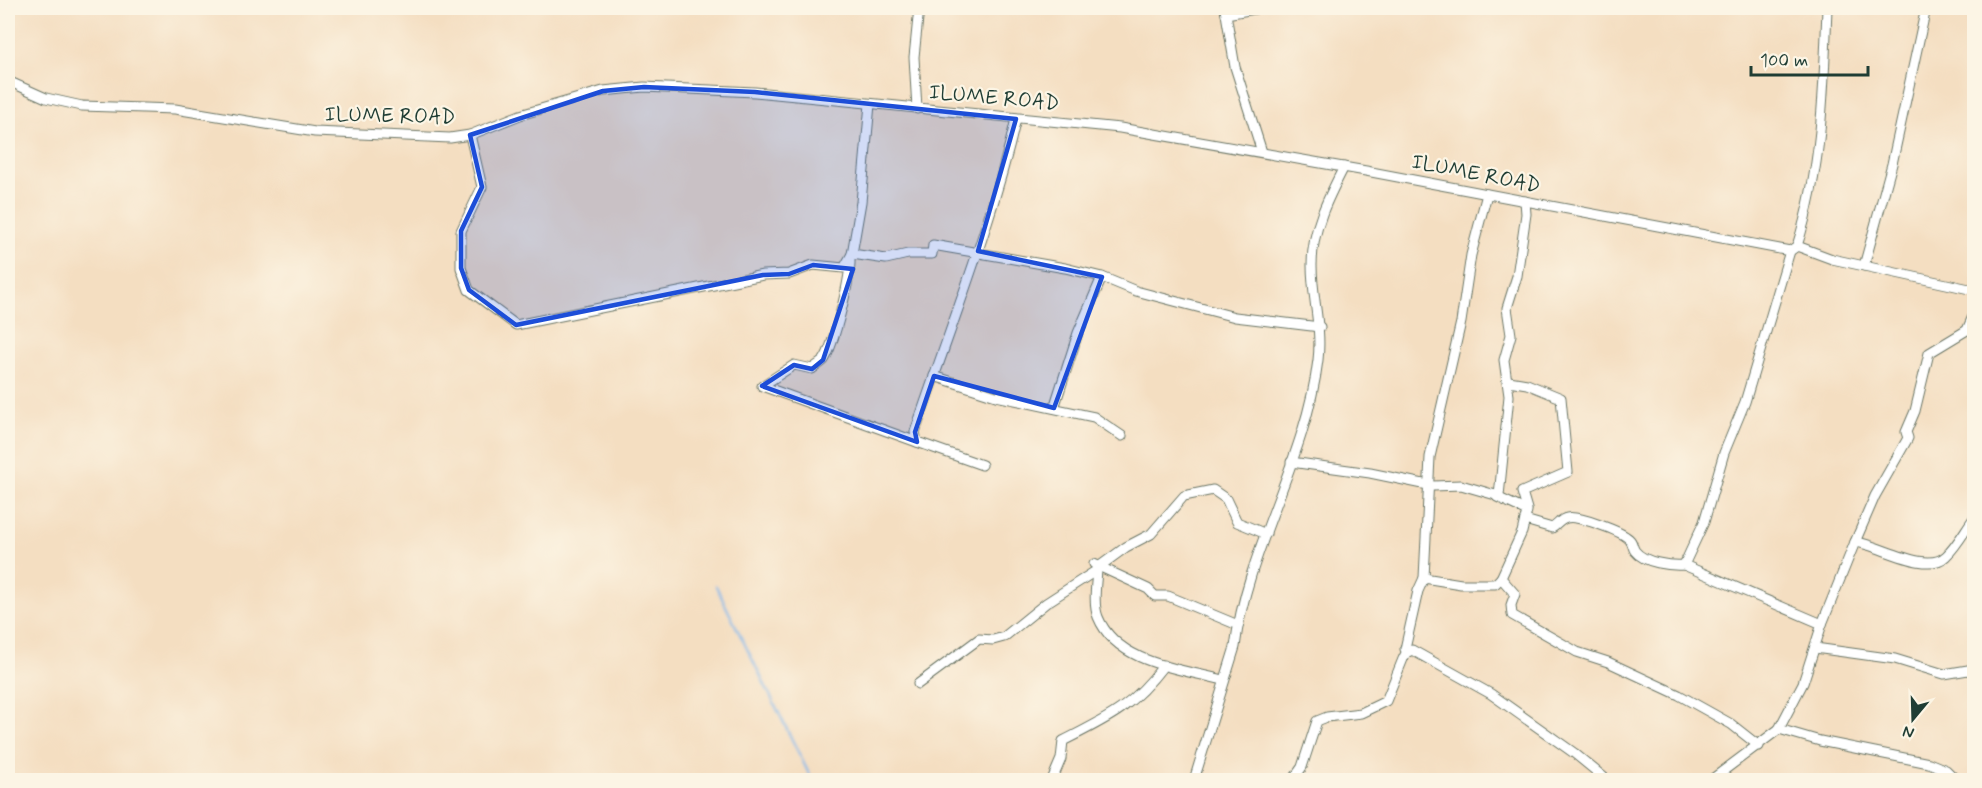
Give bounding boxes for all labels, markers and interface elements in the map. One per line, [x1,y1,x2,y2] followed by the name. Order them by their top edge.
[1751,39,1868,77] scale bar
[1760,49,1808,73] text: 100 m
[928,78,1060,118] street label: ILUME ROAD
[324,101,456,131] street label: ILUME ROAD
[1409,148,1543,200] street label: ILUME ROAD
[1883,689,1943,749] north arrow
[1900,720,1917,743] text: N

